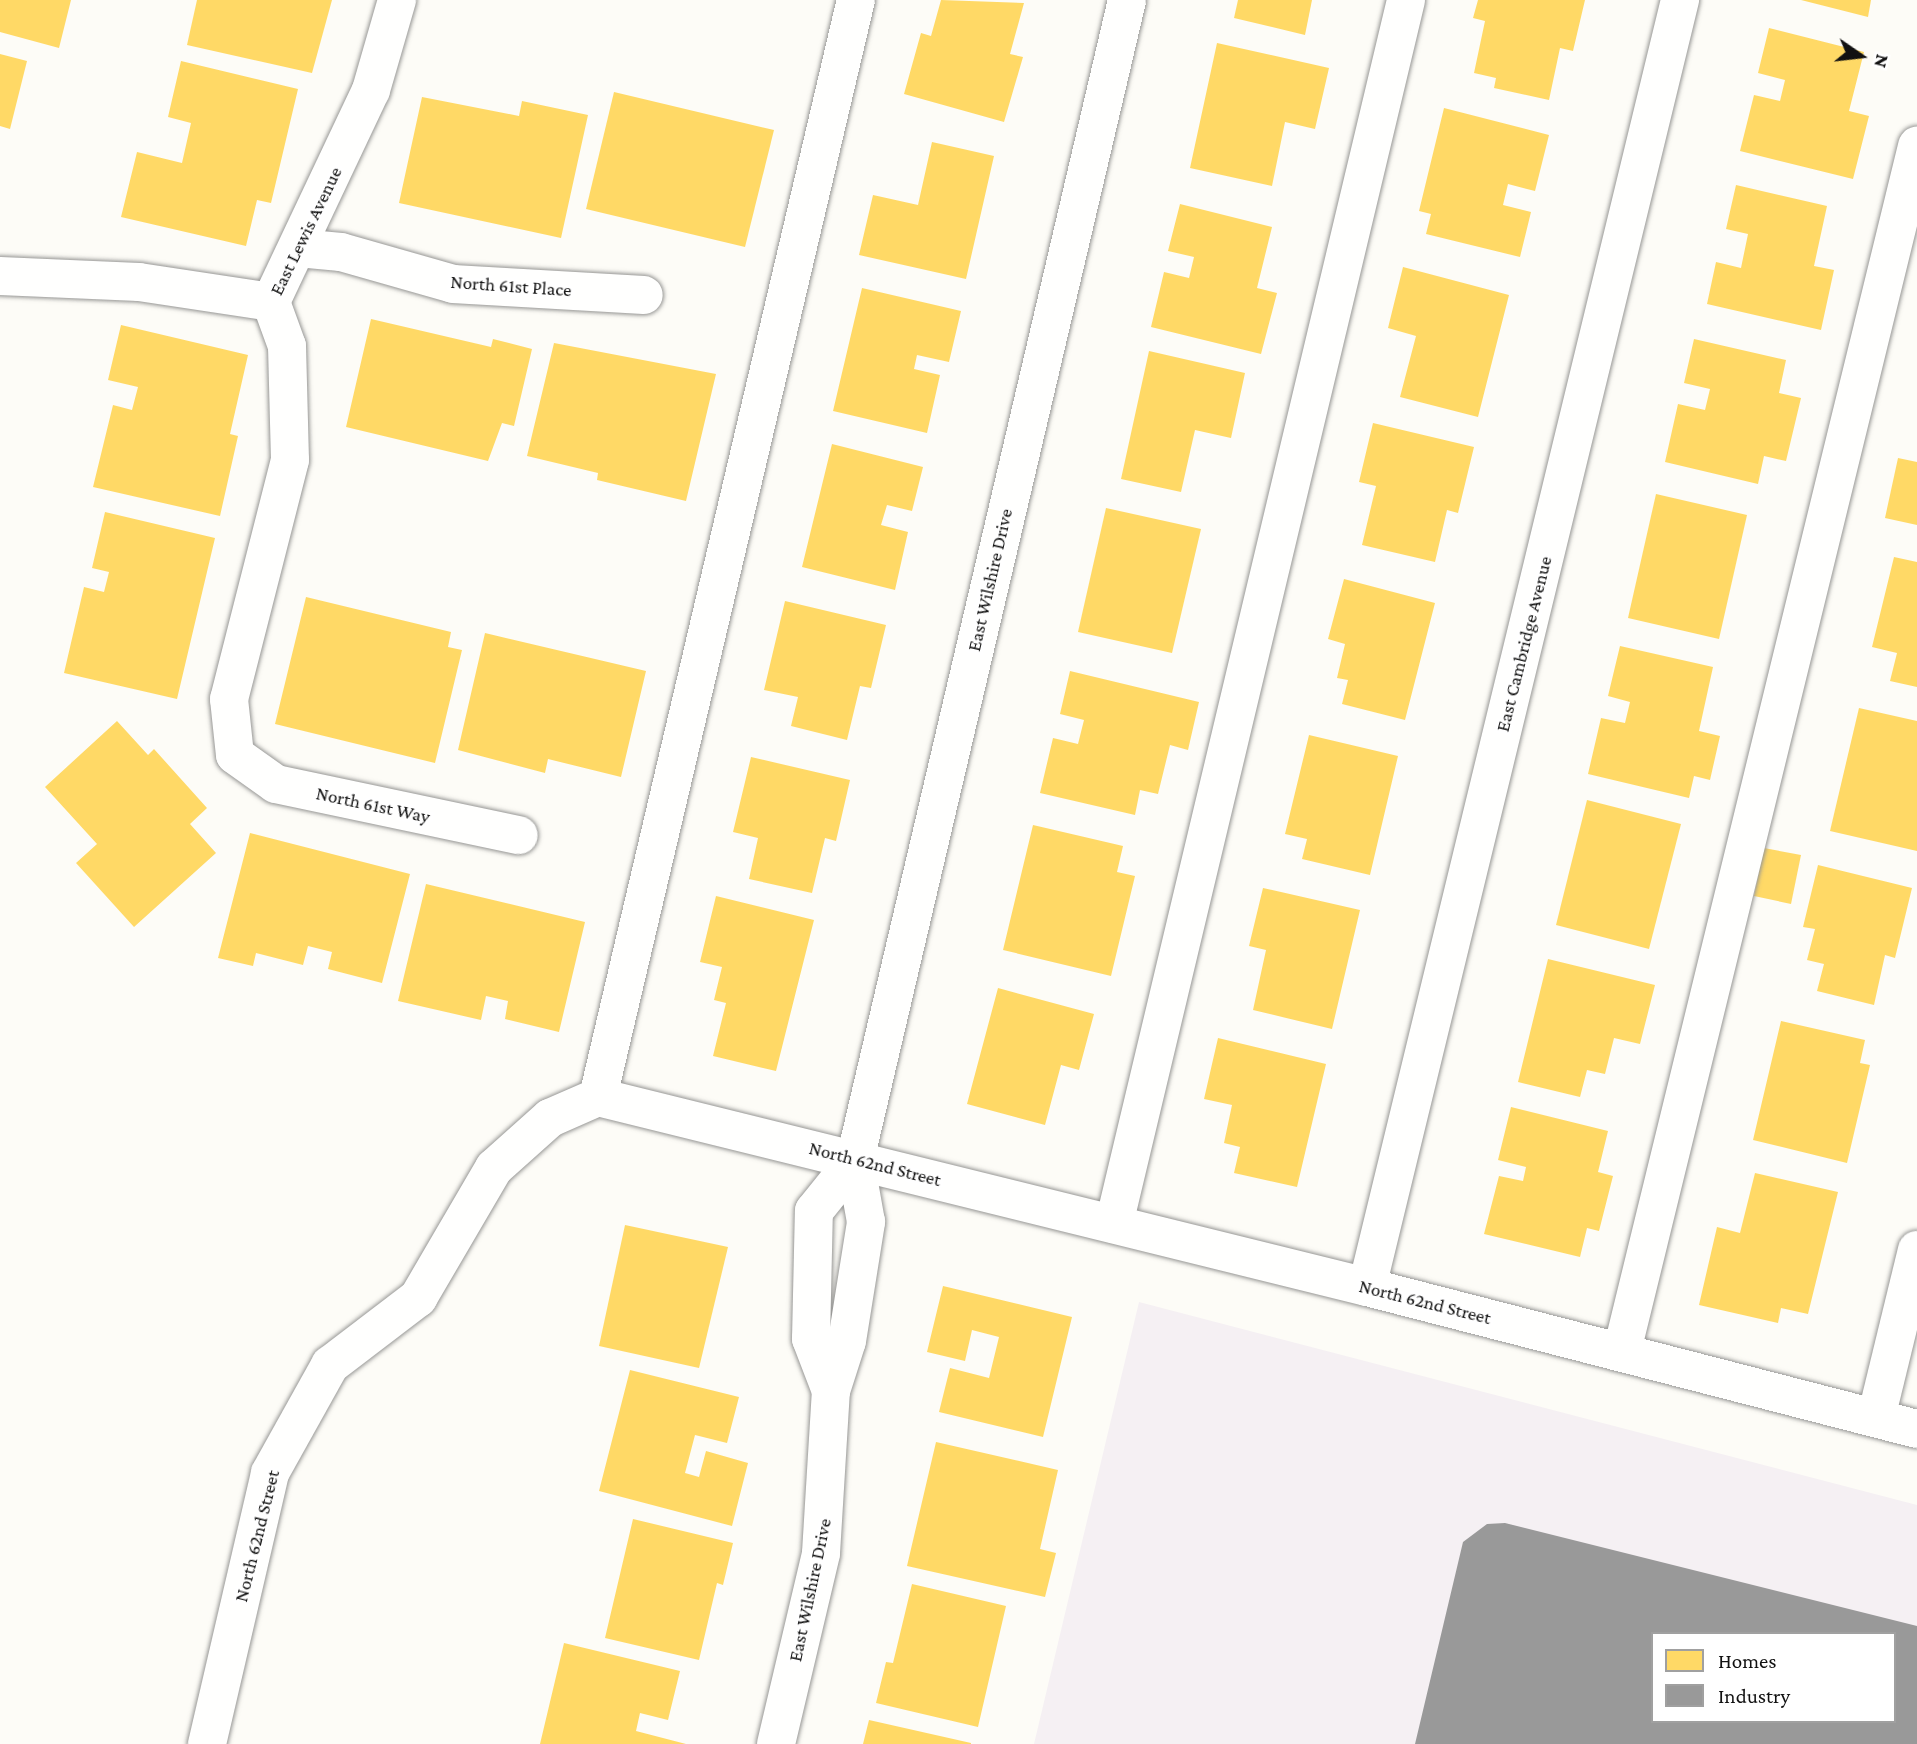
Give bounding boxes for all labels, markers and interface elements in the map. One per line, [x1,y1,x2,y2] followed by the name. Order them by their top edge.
[1826,21,1896,91] north arrow
[1870,52,1894,70] text: N
[265,163,347,299] street label: East Lewis Avenue
[450,270,572,302] street label: North 61st Place
[962,506,1018,654] street label: East Wilshire Drive
[1491,554,1557,734] street label: East Cambridge Avenue
[314,782,432,828] street label: North 61st Way
[807,1137,943,1191] street label: North 62nd Street
[1357,1275,1493,1329] street label: North 62nd Street
[230,1468,284,1604] street label: North 62nd Street
[784,1516,836,1664] street label: East Wilshire Drive
[1651,1632,1896,1723] legend
[1718,1649,1777,1673] text: Homes
[1718,1684,1790,1708] text: Industry

